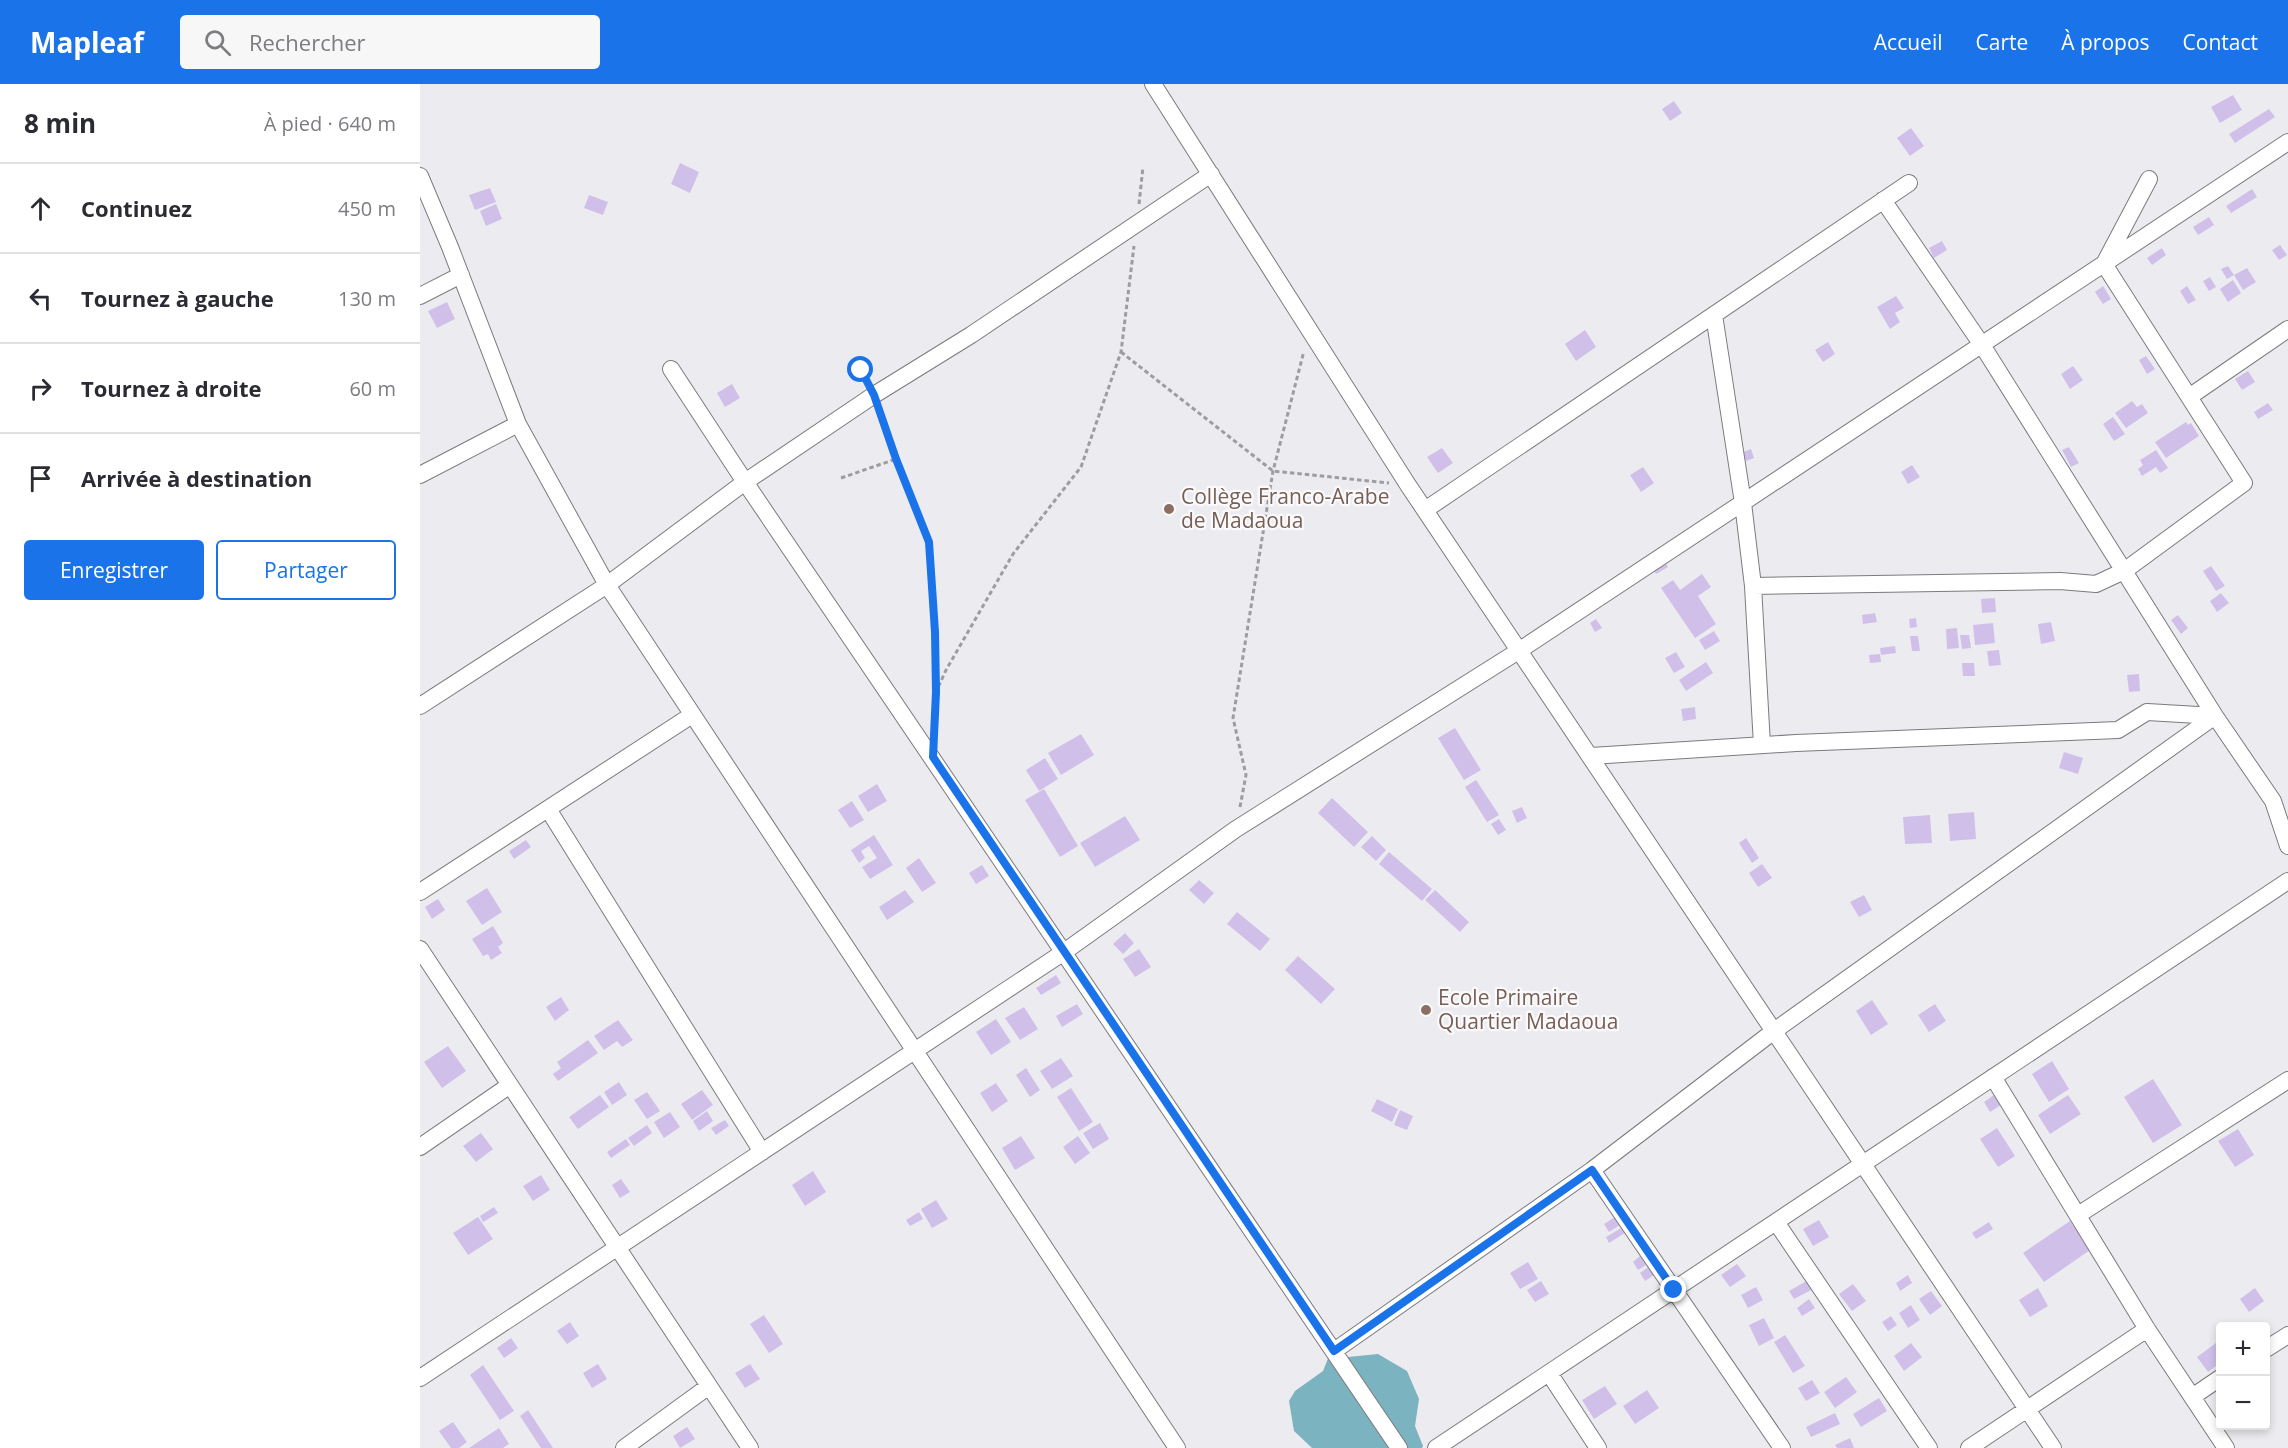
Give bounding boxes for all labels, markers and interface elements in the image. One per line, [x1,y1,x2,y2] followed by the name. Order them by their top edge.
[180,15,600,69] search box
[30,23,144,61] text: Mapleaf
[201,26,234,59] icon: search
[249,27,366,57] text: Rechercher
[1874,28,1942,56] text: Accueil
[1975,28,2028,56] text: Carte
[2061,28,2150,56] text: À propos
[2183,28,2258,56] text: Contact
[24,105,96,141] text: 8 min
[264,110,396,137] text: À pied · 640 m
[24,192,57,225] icon: ahead
[81,193,192,223] text: Continuez
[338,195,396,222] text: 450 m
[24,282,57,315] icon: left
[81,283,274,313] text: Tournez à gauche
[338,285,396,312] text: 130 m
[847,356,873,382] route start
[24,372,57,405] icon: right
[81,373,262,403] text: Tournez à droite
[349,375,396,402] text: 60 m
[24,462,57,495] icon: arrive
[81,463,312,493] text: Arrivée à destination
[1181,482,1390,534] place label: Collège Franco-Arabe de Madaoua
[1162,502,1176,516] marker: Collège Franco-Arabe de Madaoua
[24,540,204,600] button: Enregistrer
[216,540,396,600] button: Partager
[1438,983,1618,1035] place label: Ecole Primaire Quartier Madaoua
[1419,1003,1433,1017] marker: Ecole Primaire Quartier Madaoua
[1660,1276,1686,1302] route end
[2216,1322,2270,1430] map controls
[2216,1322,2270,1376] button: +
[2216,1376,2270,1430] button: −

